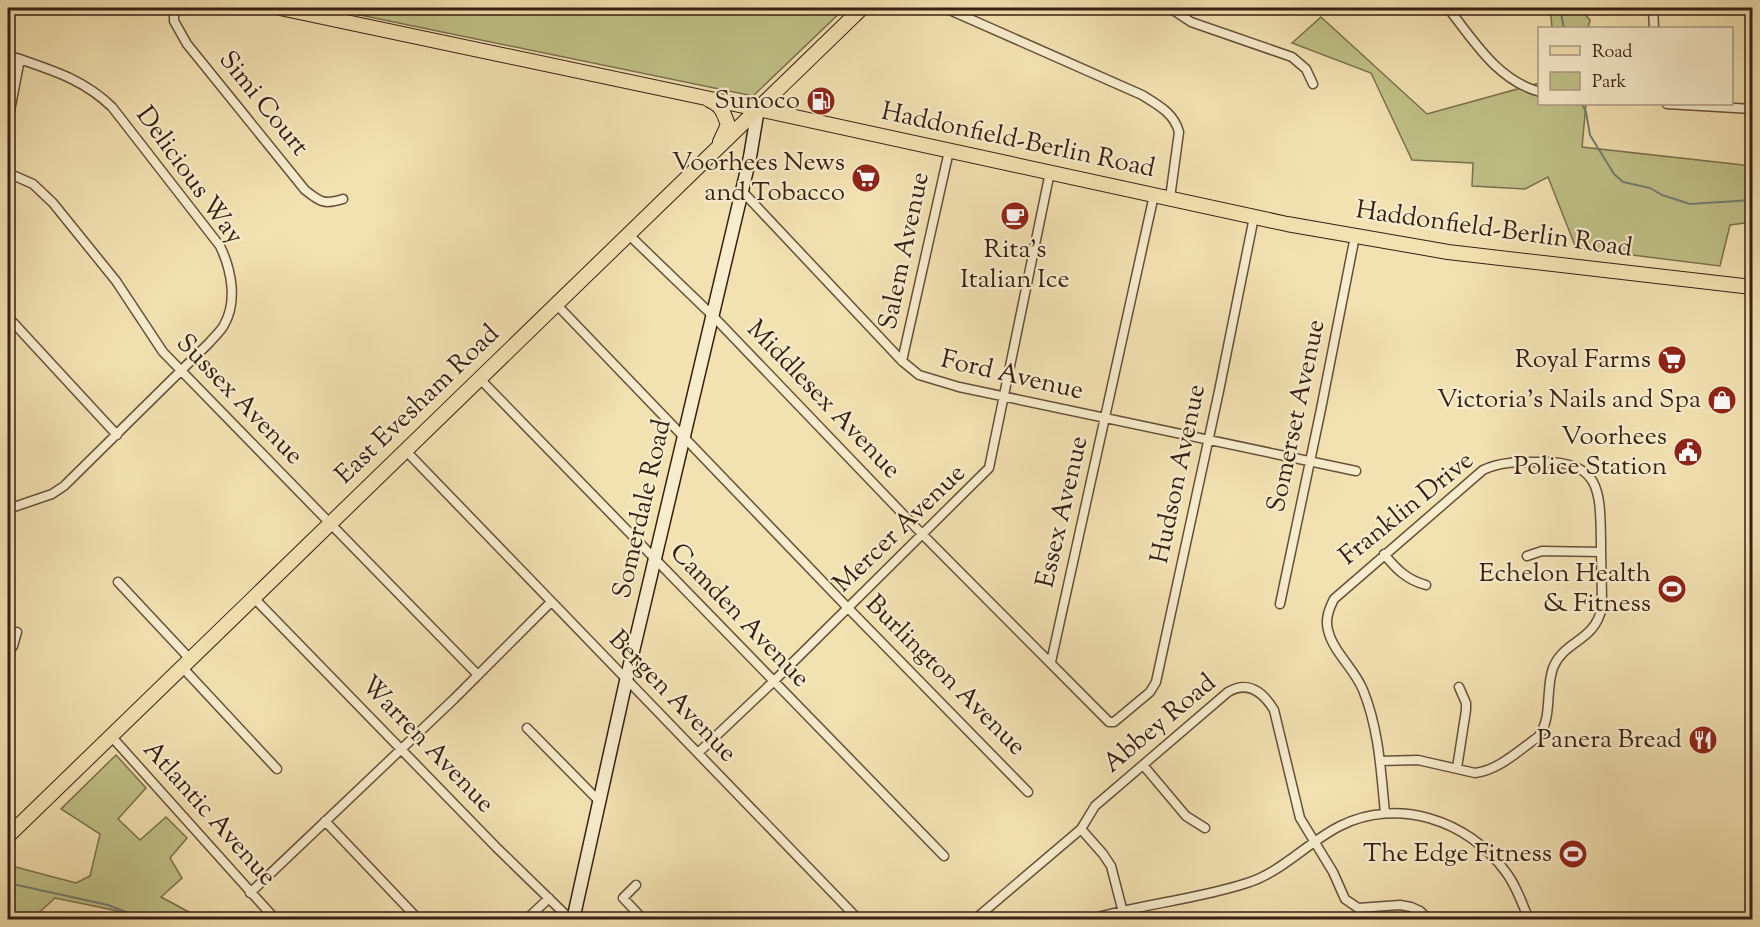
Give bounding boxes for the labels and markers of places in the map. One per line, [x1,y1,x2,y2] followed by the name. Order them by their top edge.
[714,83,800,120] place label: Sunoco
[805,85,837,117] fuel station icon: Sunoco
[672,145,845,212] place label: Voorhees News and Tobacco
[850,162,882,194] supermarket icon: Voorhees News and Tobacco
[999,200,1031,232] cafe icon: Rita's Italian Ice
[960,232,1070,299] place label: Rita's Italian Ice
[1515,342,1651,379] place label: Royal Farms
[1656,344,1688,376] supermarket icon: Royal Farms
[1437,382,1701,419] place label: Victoria's Nails and Spa
[1706,384,1738,416] shop icon: Victoria's Nails and Spa
[1514,419,1667,486] place label: Voorhees Police Station
[1672,436,1704,468] public building icon: Voorhees Police Station
[1479,556,1651,623] place label: Echelon Health & Fitness
[1656,573,1688,605] sports icon: Echelon Health & Fitness
[1537,722,1682,759] place label: Panera Bread
[1687,724,1719,756] restaurant icon: Panera Bread
[1363,836,1552,873] place label: The Edge Fitness
[1557,838,1589,870] sports icon: The Edge Fitness

